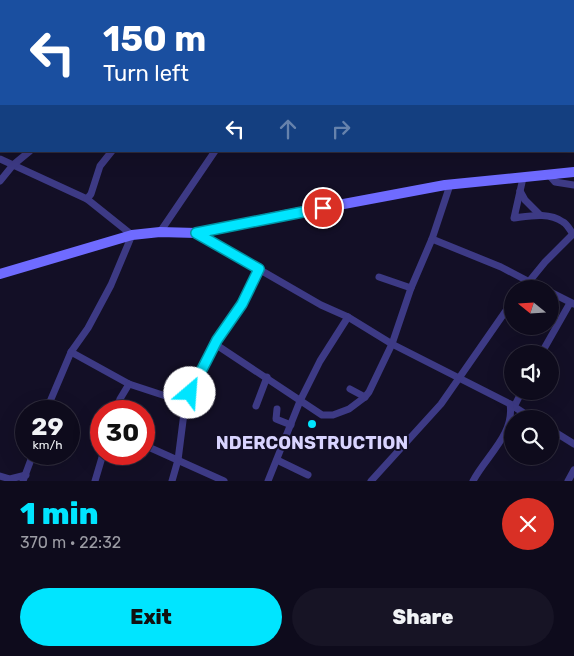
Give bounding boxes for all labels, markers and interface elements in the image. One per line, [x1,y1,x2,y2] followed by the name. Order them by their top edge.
[103,18,206,60] text: 150 m
[20,20,85,85] icon: left
[103,60,189,87] text: Turn left
[221,115,249,143] icon: left
[274,115,302,143] icon: ahead
[327,115,355,143] icon: right
[302,187,344,229] pin
[309,194,337,222] icon: arrive
[504,280,559,335] north arrow
[504,280,559,465] map controls
[504,345,559,400] button: sound
[163,366,215,418] position arrow
[90,400,155,465] speed limit sign: 30
[504,410,559,465] button: search
[31,412,64,441] text: 29
[306,418,318,430] marker: NDERCONSTRUCTION
[216,432,408,454] place label: NDERCONSTRUCTION
[33,438,62,452] text: km/h
[20,496,98,532] text: 1 min
[502,498,554,550] button: close
[20,533,121,552] text: 370 m · 22:32
[20,588,282,646] button: Exit
[292,588,554,646] button: Share

